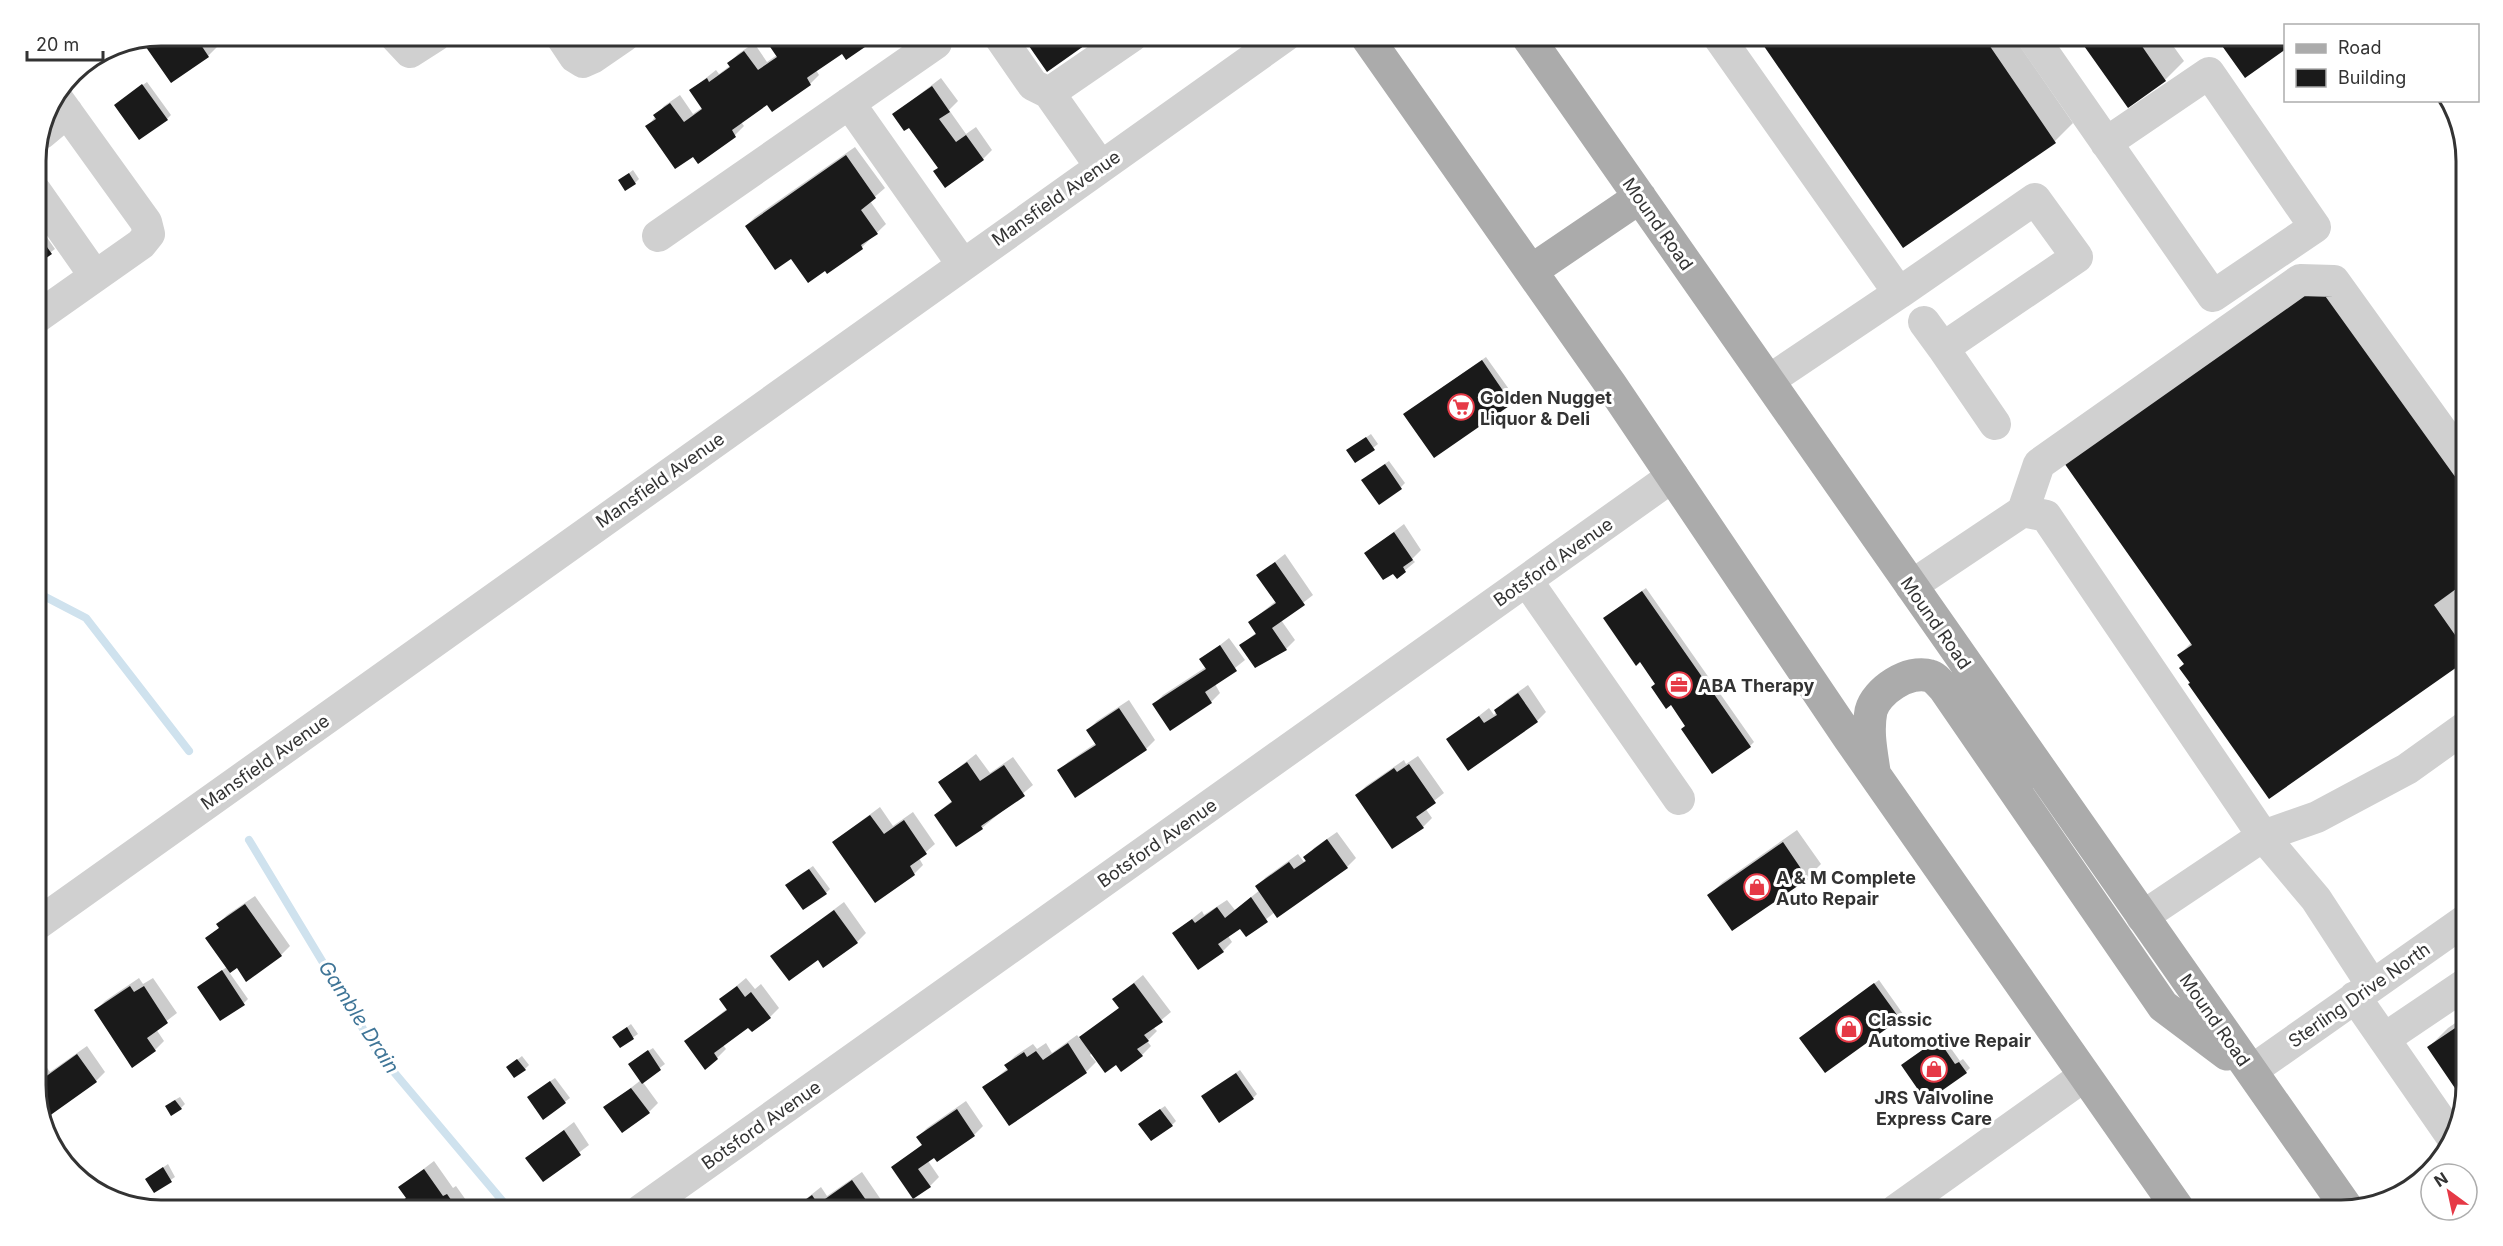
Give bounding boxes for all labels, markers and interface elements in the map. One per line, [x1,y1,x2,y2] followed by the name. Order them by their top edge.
[27,24,104,62] scale bar
[2284,24,2479,102] legend
[36,34,79,55] text: 20 m
[2338,37,2381,58] text: Road
[2338,67,2406,88] text: Building
[988,146,1124,250] street label: Mansfield Avenue
[1618,174,1698,274] street label: Mound Road
[1480,387,1612,429] place label: Golden Nugget Liquor & Deli
[1446,392,1476,422] supermarket icon: Golden Nugget Liquor & Deli
[592,428,728,532] street label: Mansfield Avenue
[1489,513,1617,611] street label: Botsford Avenue
[1896,573,1976,673] street label: Mound Road
[1664,670,1694,700] office icon: ABA Therapy
[1698,675,1815,696] place label: ABA Therapy
[197,710,333,814] street label: Mansfield Avenue
[1093,794,1221,892] street label: Botsford Avenue
[1776,867,1916,909] place label: A & M Complete Auto Repair
[1742,872,1772,902] shop icon: A & M Complete Auto Repair
[2284,938,2434,1052] street label: Sterling Drive North
[314,956,404,1078] water label: Gamble Drain
[2175,970,2255,1070] street label: Mound Road
[1868,1009,2031,1051] place label: Classic Automotive Repair
[1834,1014,1864,1044] shop icon: Classic Automotive Repair
[1919,1054,1949,1084] shop icon: JRS Valvoline Express Care
[697,1076,825,1174] street label: Botsford Avenue
[1874,1087,1994,1129] place label: JRS Valvoline Express Care
[2419,1162,2479,1222] north arrow
[2430,1168,2451,1191] text: N

